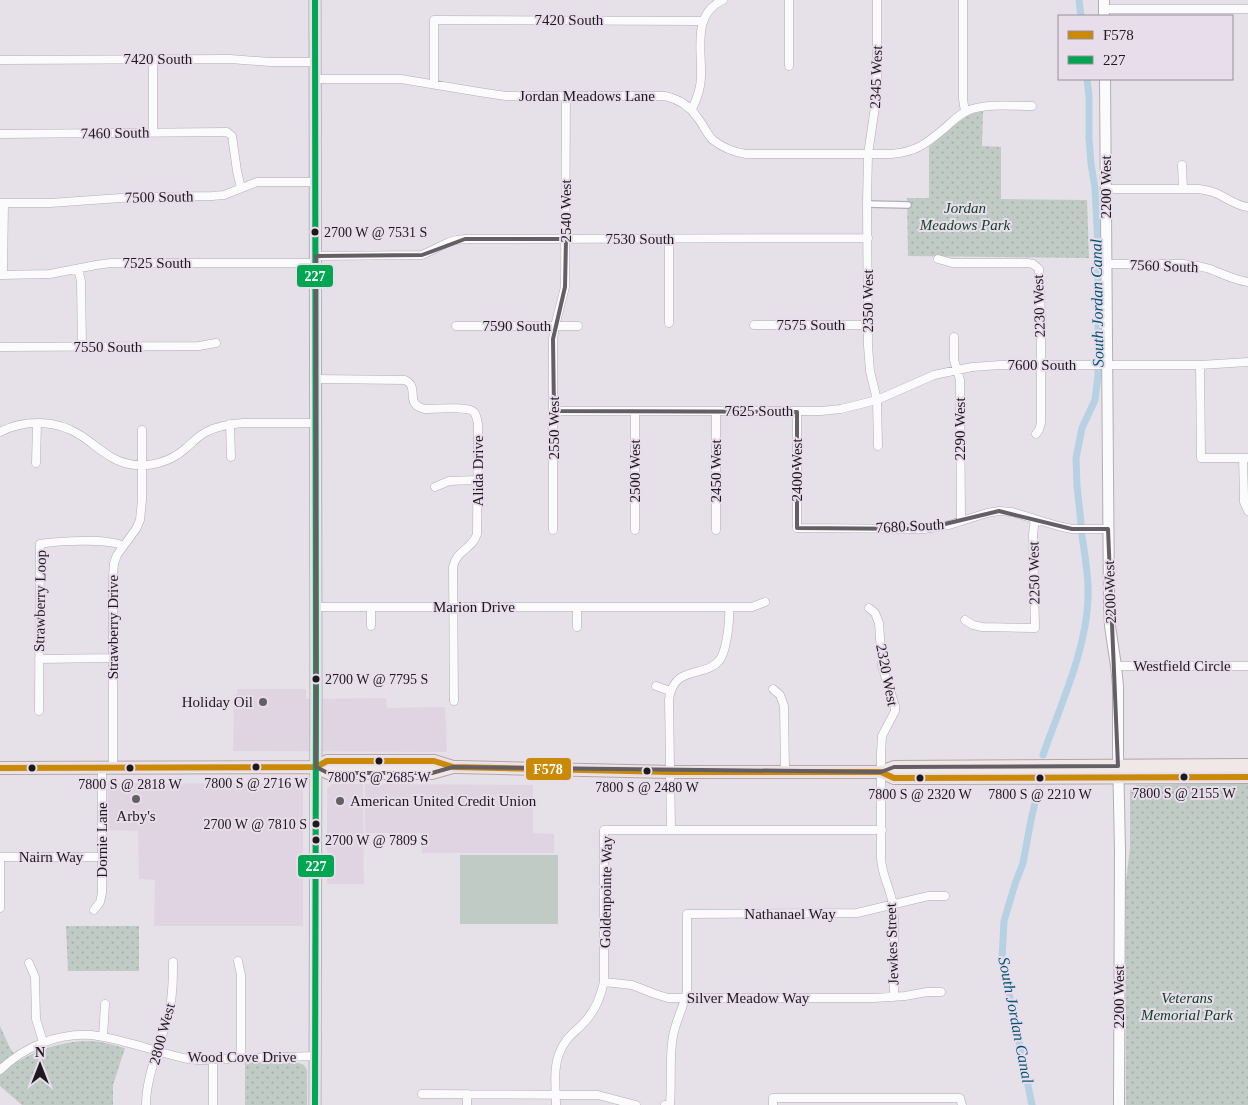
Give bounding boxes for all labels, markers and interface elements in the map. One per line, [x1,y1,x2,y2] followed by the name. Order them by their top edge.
[535,12,604,28] street label: 7420 South
[1058,15,1233,80] legend
[1103,27,1134,43] text: F578
[867,44,885,109] street label: 2345 West
[124,51,193,67] street label: 7420 South
[1103,52,1126,68] text: 227
[519,88,655,104] street label: Jordan Meadows Lane
[80,124,150,142] street label: 7460 South
[1098,155,1114,219] street label: 2200 West
[558,179,574,243] street label: 2540 West
[124,188,194,206] street label: 7500 South
[919,200,1011,233] park label: Jordan Meadows Park
[324,225,427,240] place label: 2700 W @ 7531 S
[310,227,320,237] marker: 2700 W @ 7531 S
[606,231,675,247] street label: 7530 South
[1087,238,1107,367] water label: South Jordan Canal
[123,255,192,271] street label: 7525 South
[1129,257,1199,275] street label: 7560 South
[296,264,334,288] line badge: 227
[305,269,326,284] text: 227
[860,269,876,333] street label: 2350 West
[1030,273,1048,338] street label: 2230 West
[777,317,846,333] street label: 7575 South
[483,318,552,334] street label: 7590 South
[74,339,143,355] street label: 7550 South
[1008,357,1077,373] street label: 7600 South
[546,396,562,460] street label: 2550 West
[952,397,968,461] street label: 2290 West
[725,403,794,419] street label: 7625 South
[470,435,486,507] street label: Alida Drive
[789,438,805,502] street label: 2400 West
[627,439,643,503] street label: 2500 West
[708,439,724,503] street label: 2450 West
[875,516,945,536] street label: 7680 South
[1025,540,1043,605] street label: 2250 West
[31,550,49,652] street label: Strawberry Loop
[1101,559,1119,624] street label: 2200 West
[105,574,121,679] street label: Strawberry Drive
[433,599,515,615] street label: Marion Drive
[873,642,901,708] street label: 2320 West
[1133,658,1231,674] street label: Westfield Circle
[325,672,428,687] place label: 2700 W @ 7795 S
[311,674,321,684] marker: 2700 W @ 7795 S
[182,694,253,710] place label: Holiday Oil
[257,696,269,708] marker: Holiday Oil
[374,756,384,766] marker: 7800 S @ 2685 W
[525,757,572,781] line badge: F578
[251,762,261,772] marker: 7800 S @ 2716 W
[533,762,563,777] text: F578
[27,763,37,773] unlabelled marker
[125,763,135,773] marker: 7800 S @ 2818 W
[642,766,652,776] marker: 7800 S @ 2480 W
[327,770,432,785] place label: 7800 S @ 2685 W
[1179,772,1189,782] marker: 7800 S @ 2155 W
[915,773,925,783] marker: 7800 S @ 2320 W
[1035,773,1045,783] marker: 7800 S @ 2210 W
[204,776,309,791] place label: 7800 S @ 2716 W
[78,777,183,792] place label: 7800 S @ 2818 W
[595,780,700,795] place label: 7800 S @ 2480 W
[1132,786,1237,801] place label: 7800 S @ 2155 W
[868,787,973,802] place label: 7800 S @ 2320 W
[988,787,1093,802] place label: 7800 S @ 2210 W
[130,793,142,805] marker: Arby's
[350,793,537,809] place label: American United Credit Union
[334,795,346,807] marker: American United Credit Union
[94,802,110,878] street label: Dornie Lane
[116,808,156,824] place label: Arby's
[204,817,307,832] place label: 2700 W @ 7810 S
[311,819,321,829] marker: 2700 W @ 7810 S
[325,833,428,848] place label: 2700 W @ 7809 S
[311,835,321,845] marker: 2700 W @ 7809 S
[597,835,615,948] street label: Goldenpointe Way
[19,849,84,865] street label: Nairn Way
[297,854,335,878] line badge: 227
[306,859,327,874] text: 227
[883,902,901,985] street label: Jewkes Street
[744,906,836,922] street label: Nathanael Way
[995,955,1037,1085] water label: South Jordan Canal
[1111,965,1127,1029] street label: 2200 West
[687,990,810,1006] street label: Silver Meadow Way
[1140,990,1233,1023] park label: Veterans Memorial Park
[146,1001,178,1067] street label: 2800 West
[15,1040,65,1090] north arrow
[35,1045,45,1060] text: N
[188,1049,297,1065] street label: Wood Cove Drive

